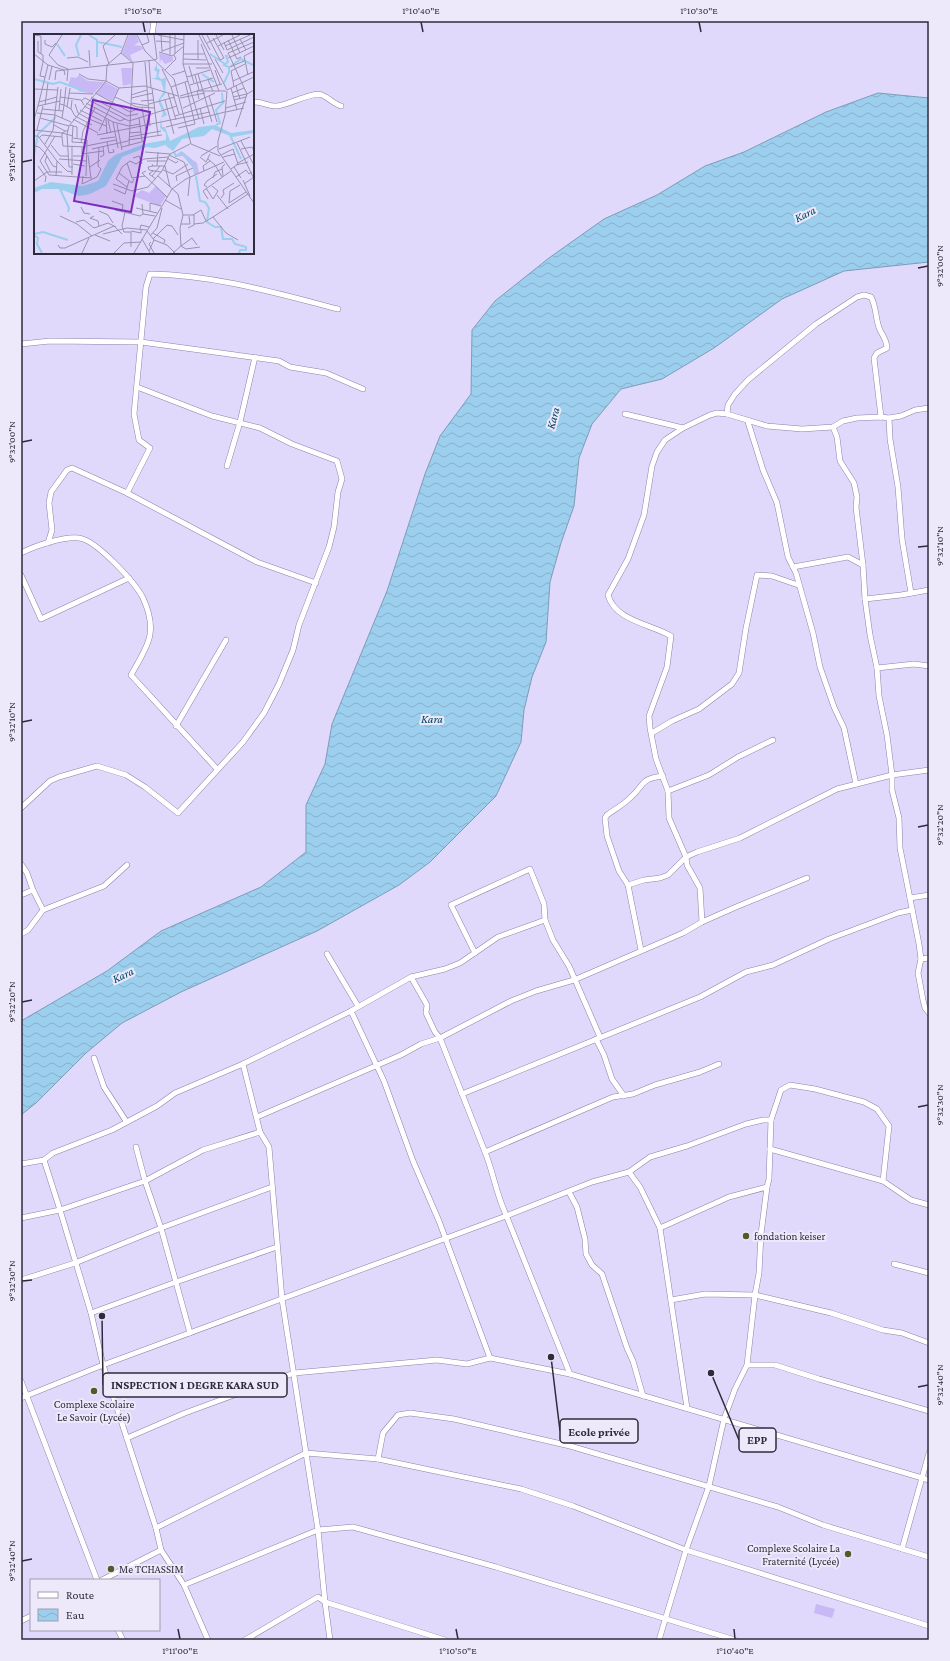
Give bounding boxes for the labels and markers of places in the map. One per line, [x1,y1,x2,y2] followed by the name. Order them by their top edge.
[754,1230,825,1242] place label: fondation keiser
[741,1231,751,1241] marker: fondation keiser
[103,1373,287,1397] callout: INSPECTION 1 DEGRE KARA SUD
[89,1386,99,1396] marker: Complexe Scolaire Le Savoir (Lycée)
[54,1398,134,1424] place label: Complexe Scolaire Le Savoir (Lycée)
[560,1419,638,1443] callout: Ecole privée
[739,1428,776,1452] callout: EPP
[747,1542,840,1568] place label: Complexe Scolaire La Fraternité (Lycée)
[843,1549,853,1559] marker: Complexe Scolaire La Fraternité (Lycée)
[119,1563,184,1575] place label: Me TCHASSIM
[106,1564,116,1574] marker: Me TCHASSIM

